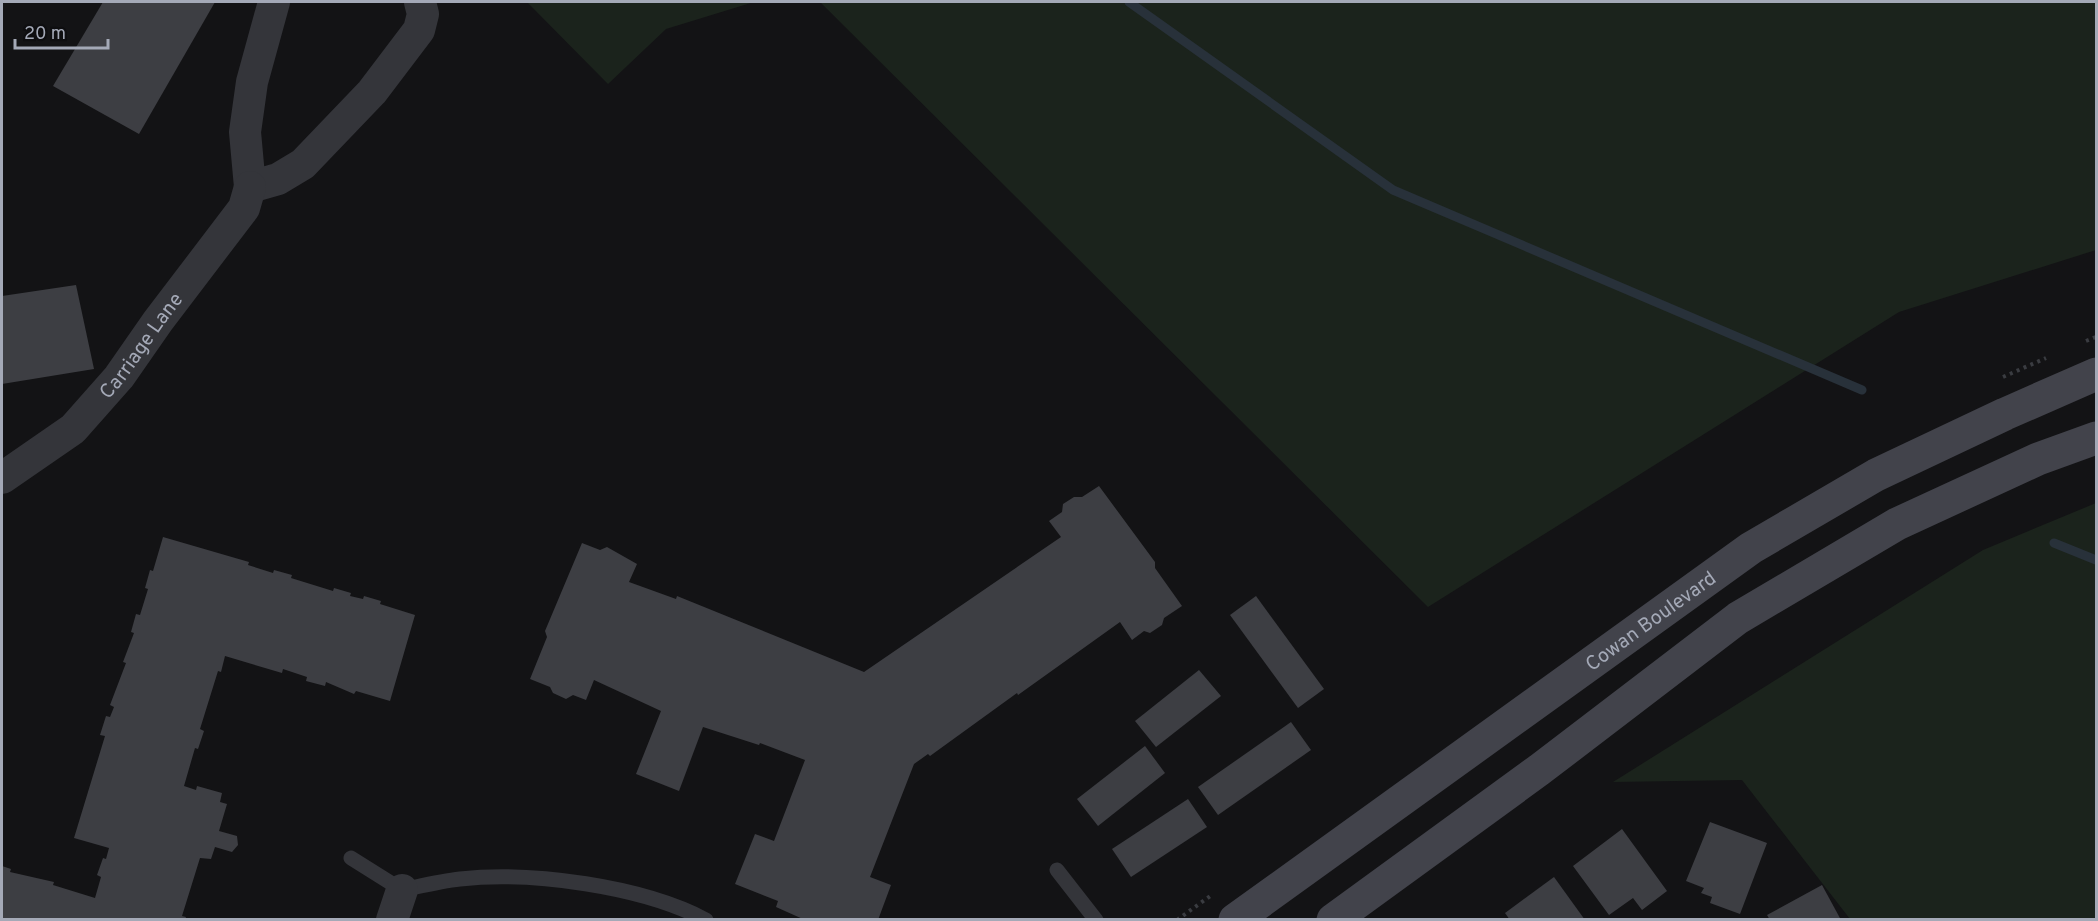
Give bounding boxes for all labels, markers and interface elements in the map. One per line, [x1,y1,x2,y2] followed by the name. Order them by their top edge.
[15,12,108,50] scale bar
[24,23,66,46] text: 20 m
[94,288,190,405] street label: Carriage Lane
[1581,566,1722,678] street label: Cowan Boulevard

